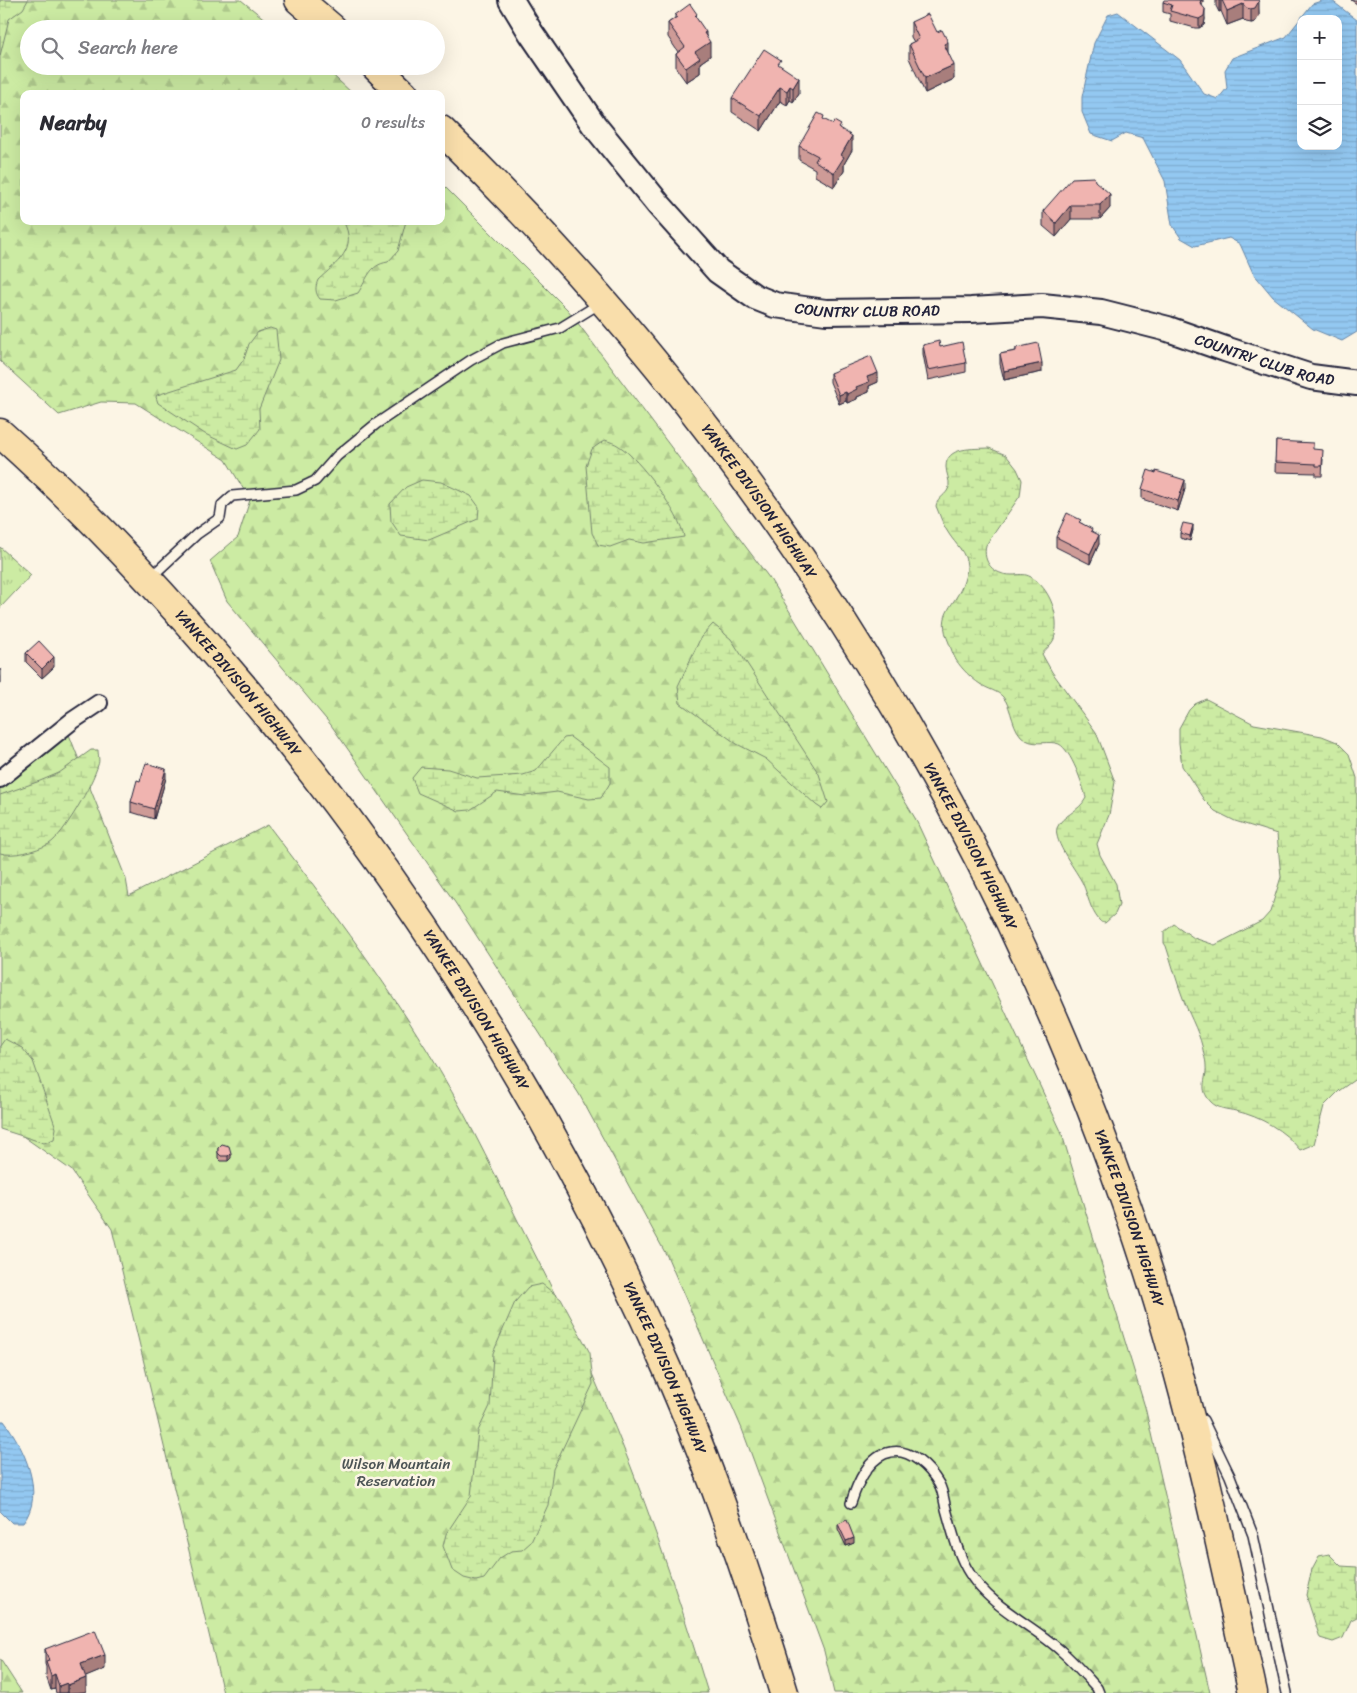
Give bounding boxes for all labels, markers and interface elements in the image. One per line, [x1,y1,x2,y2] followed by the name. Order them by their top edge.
[1297,15,1342,150] map controls
[1297,15,1342,60] button: +
[20,20,445,75] search box
[78,31,178,64] text: Search here
[38,34,66,62] icon: search
[1297,60,1342,105] button: −
[40,104,106,142] text: Nearby
[1297,105,1342,150] button: layers
[361,108,425,137] text: 0 results
[793,295,940,325] street label: COUNTRY CLUB ROAD
[1191,326,1336,393] street label: COUNTRY CLUB ROAD
[695,418,825,585] street label: YANKEE DIVISION HIGHWAY
[169,604,309,763] street label: YANKEE DIVISION HIGHWAY
[917,757,1025,935] street label: YANKEE DIVISION HIGHWAY
[416,924,537,1096] street label: YANKEE DIVISION HIGHWAY
[1087,1126,1172,1311] street label: YANKEE DIVISION HIGHWAY
[616,1277,714,1459] street label: YANKEE DIVISION HIGHWAY
[342,1451,450,1494] park label: Wilson Mountain Reservation

